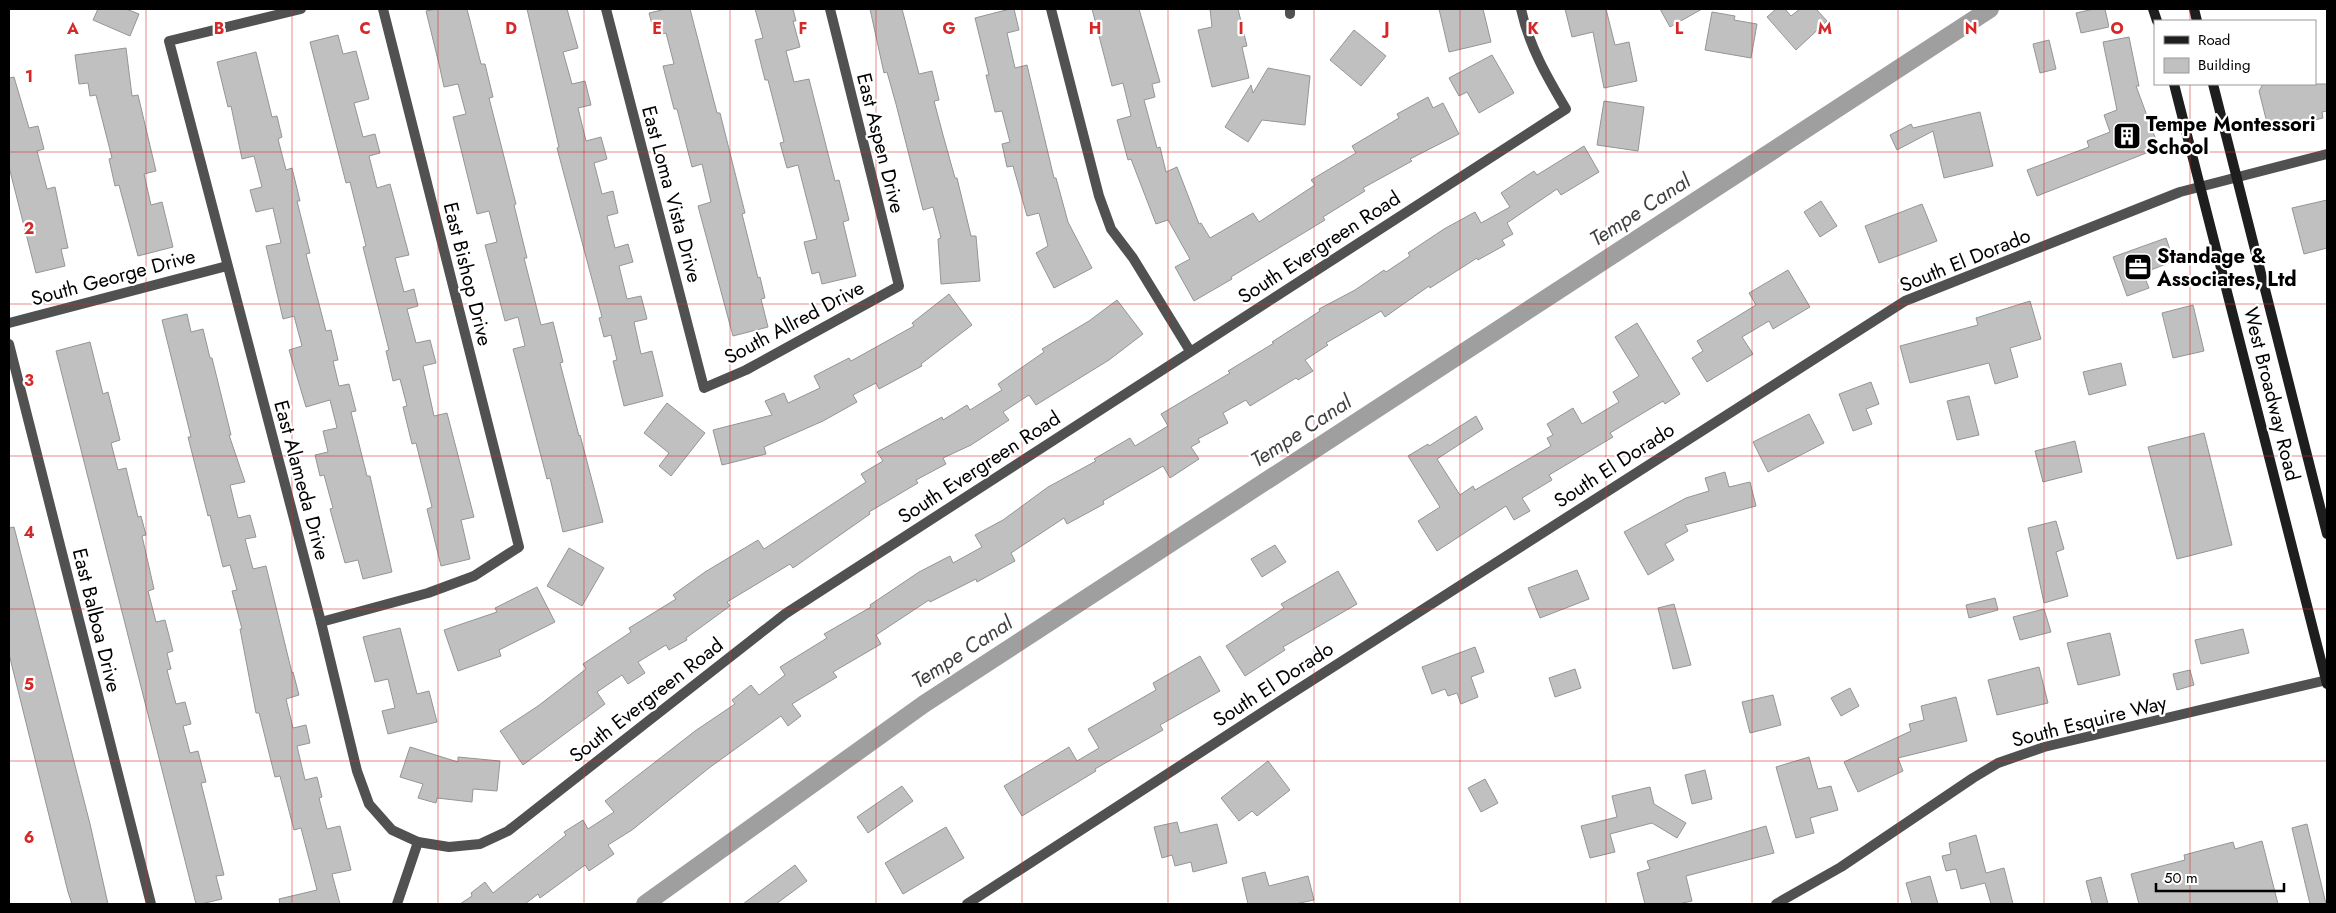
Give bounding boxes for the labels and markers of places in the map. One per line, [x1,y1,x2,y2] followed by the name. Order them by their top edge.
[2146,110,2316,162] place label: Tempe Montessori School
[2112,121,2142,151] building icon: Tempe Montessori School
[2156,242,2297,294] place label: Standage & Associates, Ltd
[2123,252,2153,282] office icon: Standage & Associates, Ltd

